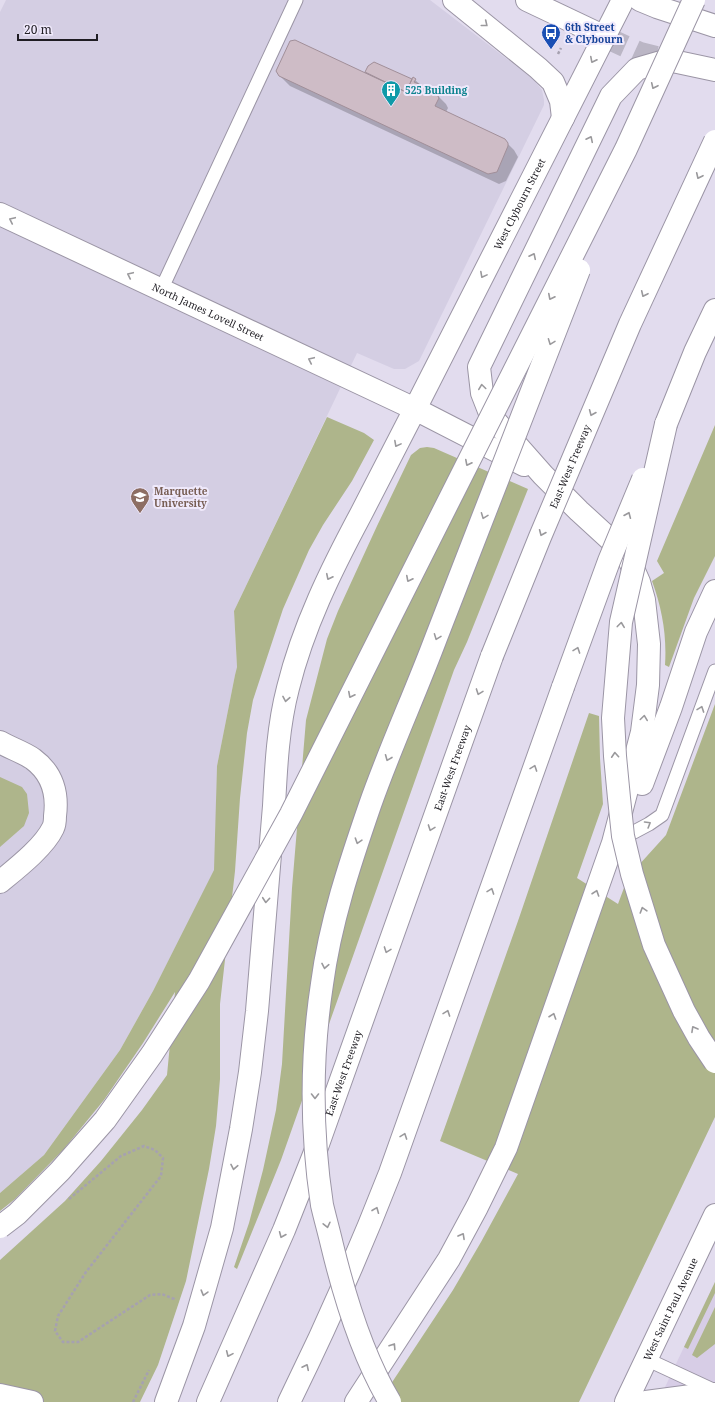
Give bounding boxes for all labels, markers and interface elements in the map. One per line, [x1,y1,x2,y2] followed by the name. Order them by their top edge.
[18,16,97,42] scale bar
[480,20,487,27] one-way arrow
[565,20,623,46] place label: 6th Street & Clybourn
[24,21,52,38] text: 20 m
[540,22,562,50] bus stop icon: 6th Street & Clybourn
[590,55,598,63] one-way arrow
[380,79,402,107] building icon: 525 Building
[651,82,659,90] one-way arrow
[405,83,468,97] place label: 525 Building
[585,135,593,143] one-way arrow
[490,155,549,252] street label: West Clybourn Street
[696,172,704,179] one-way arrow
[9,217,16,225] one-way arrow
[528,252,536,260] one-way arrow
[480,271,488,279] one-way arrow
[126,272,134,280] one-way arrow
[150,280,267,344] street label: North James Lovell Street
[641,290,649,297] one-way arrow
[549,292,556,300] one-way arrow
[547,339,555,346] one-way arrow
[307,357,315,365] one-way arrow
[477,384,486,390] one-way arrow
[589,410,597,417] one-way arrow
[546,422,594,511] street label: East-West Freeway
[395,440,402,447] one-way arrow
[465,458,473,466] one-way arrow
[154,484,208,510] place label: Marquette University
[129,486,151,514] school or university icon: Marquette University
[480,512,488,519] one-way arrow
[623,512,631,520] one-way arrow
[539,529,547,537] one-way arrow
[327,572,334,580] one-way arrow
[407,575,414,582] one-way arrow
[617,622,626,629] one-way arrow
[433,633,441,640] one-way arrow
[572,647,580,654] one-way arrow
[476,689,484,696] one-way arrow
[348,691,356,698] one-way arrow
[282,696,291,702] one-way arrow
[697,705,705,712] one-way arrow
[639,715,648,721] one-way arrow
[430,723,474,812] street label: East-West Freeway
[611,752,620,758] one-way arrow
[385,754,393,761] one-way arrow
[530,765,538,772] one-way arrow
[644,822,651,829] one-way arrow
[427,824,435,831] one-way arrow
[354,837,363,844] one-way arrow
[486,887,494,894] one-way arrow
[591,890,599,897] one-way arrow
[262,897,271,903] one-way arrow
[640,907,648,914] one-way arrow
[383,947,392,954] one-way arrow
[321,963,330,969] one-way arrow
[442,1010,451,1017] one-way arrow
[548,1013,557,1020] one-way arrow
[692,1026,699,1033] one-way arrow
[322,1028,365,1118] street label: East-West Freeway
[311,1093,319,1099] one-way arrow
[399,1132,407,1139] one-way arrow
[230,1164,238,1170] one-way arrow
[371,1206,379,1213] one-way arrow
[322,1221,331,1228] one-way arrow
[279,1231,287,1238] one-way arrow
[457,1233,464,1240] one-way arrow
[640,1255,701,1363] street label: West Saint Paul Avenue
[200,1290,208,1297] one-way arrow
[388,1343,396,1350] one-way arrow
[226,1350,234,1357] one-way arrow
[301,1364,309,1371] one-way arrow

